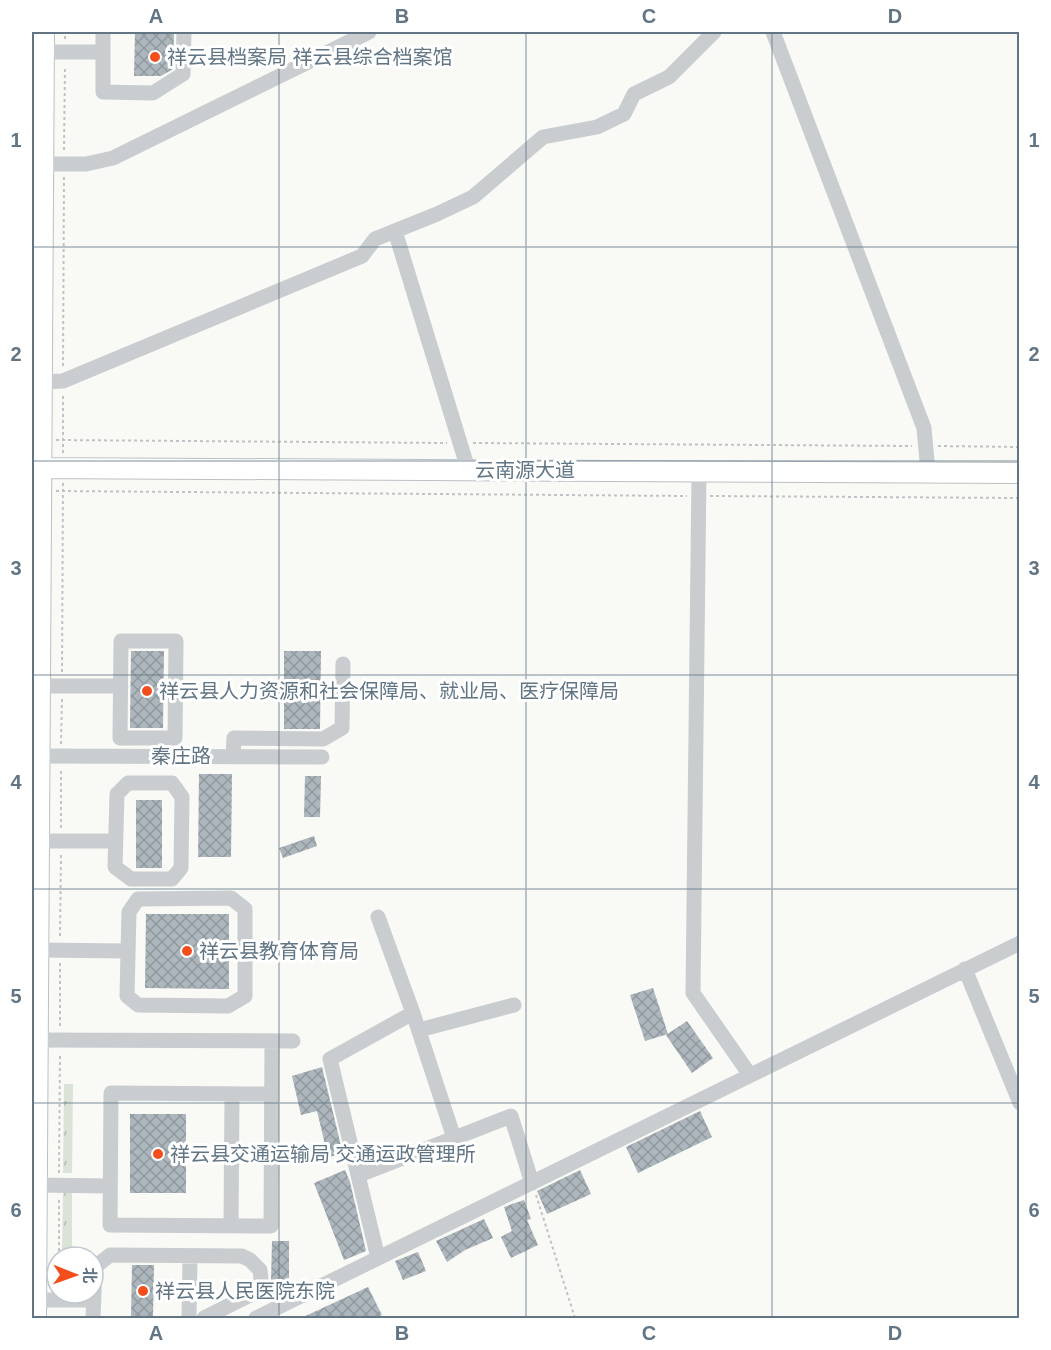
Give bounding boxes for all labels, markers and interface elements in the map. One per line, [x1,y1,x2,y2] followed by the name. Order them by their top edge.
[149,5,163,27] text: A
[395,5,409,27] text: B
[642,5,656,27] text: C
[888,5,902,27] text: D
[167,46,453,68] place label: 祥云县档案局 祥云县综合档案馆
[148,50,162,64] marker: 祥云县档案局 祥云县综合档案馆
[10,129,22,151] text: 1
[1028,129,1040,151] text: 1
[10,343,22,365] text: 2
[1028,343,1040,365] text: 2
[475,459,575,481] street label: 云南源大道
[10,557,22,579] text: 3
[1028,557,1040,579] text: 3
[159,680,619,702] place label: 祥云县人力资源和社会保障局、就业局、医疗保障局
[140,684,154,698] marker: 祥云县人力资源和社会保障局、就业局、医疗保障局
[151,745,211,767] street label: 秦庄路
[10,771,22,793] text: 4
[1028,771,1040,793] text: 4
[199,940,359,962] place label: 祥云县教育体育局
[180,944,194,958] marker: 祥云县教育体育局
[10,985,22,1007] text: 5
[1028,985,1040,1007] text: 5
[170,1143,476,1165] place label: 祥云县交通运输局 交通运政管理所
[151,1147,165,1161] marker: 祥云县交通运输局 交通运政管理所
[10,1199,22,1221] text: 6
[1028,1199,1040,1221] text: 6
[45,1245,105,1305] north arrow
[81,1267,98,1283] text: 北
[155,1280,335,1302] place label: 祥云县人民医院东院
[136,1284,150,1298] marker: 祥云县人民医院东院
[149,1322,163,1344] text: A
[395,1322,409,1344] text: B
[642,1322,656,1344] text: C
[888,1322,902,1344] text: D

